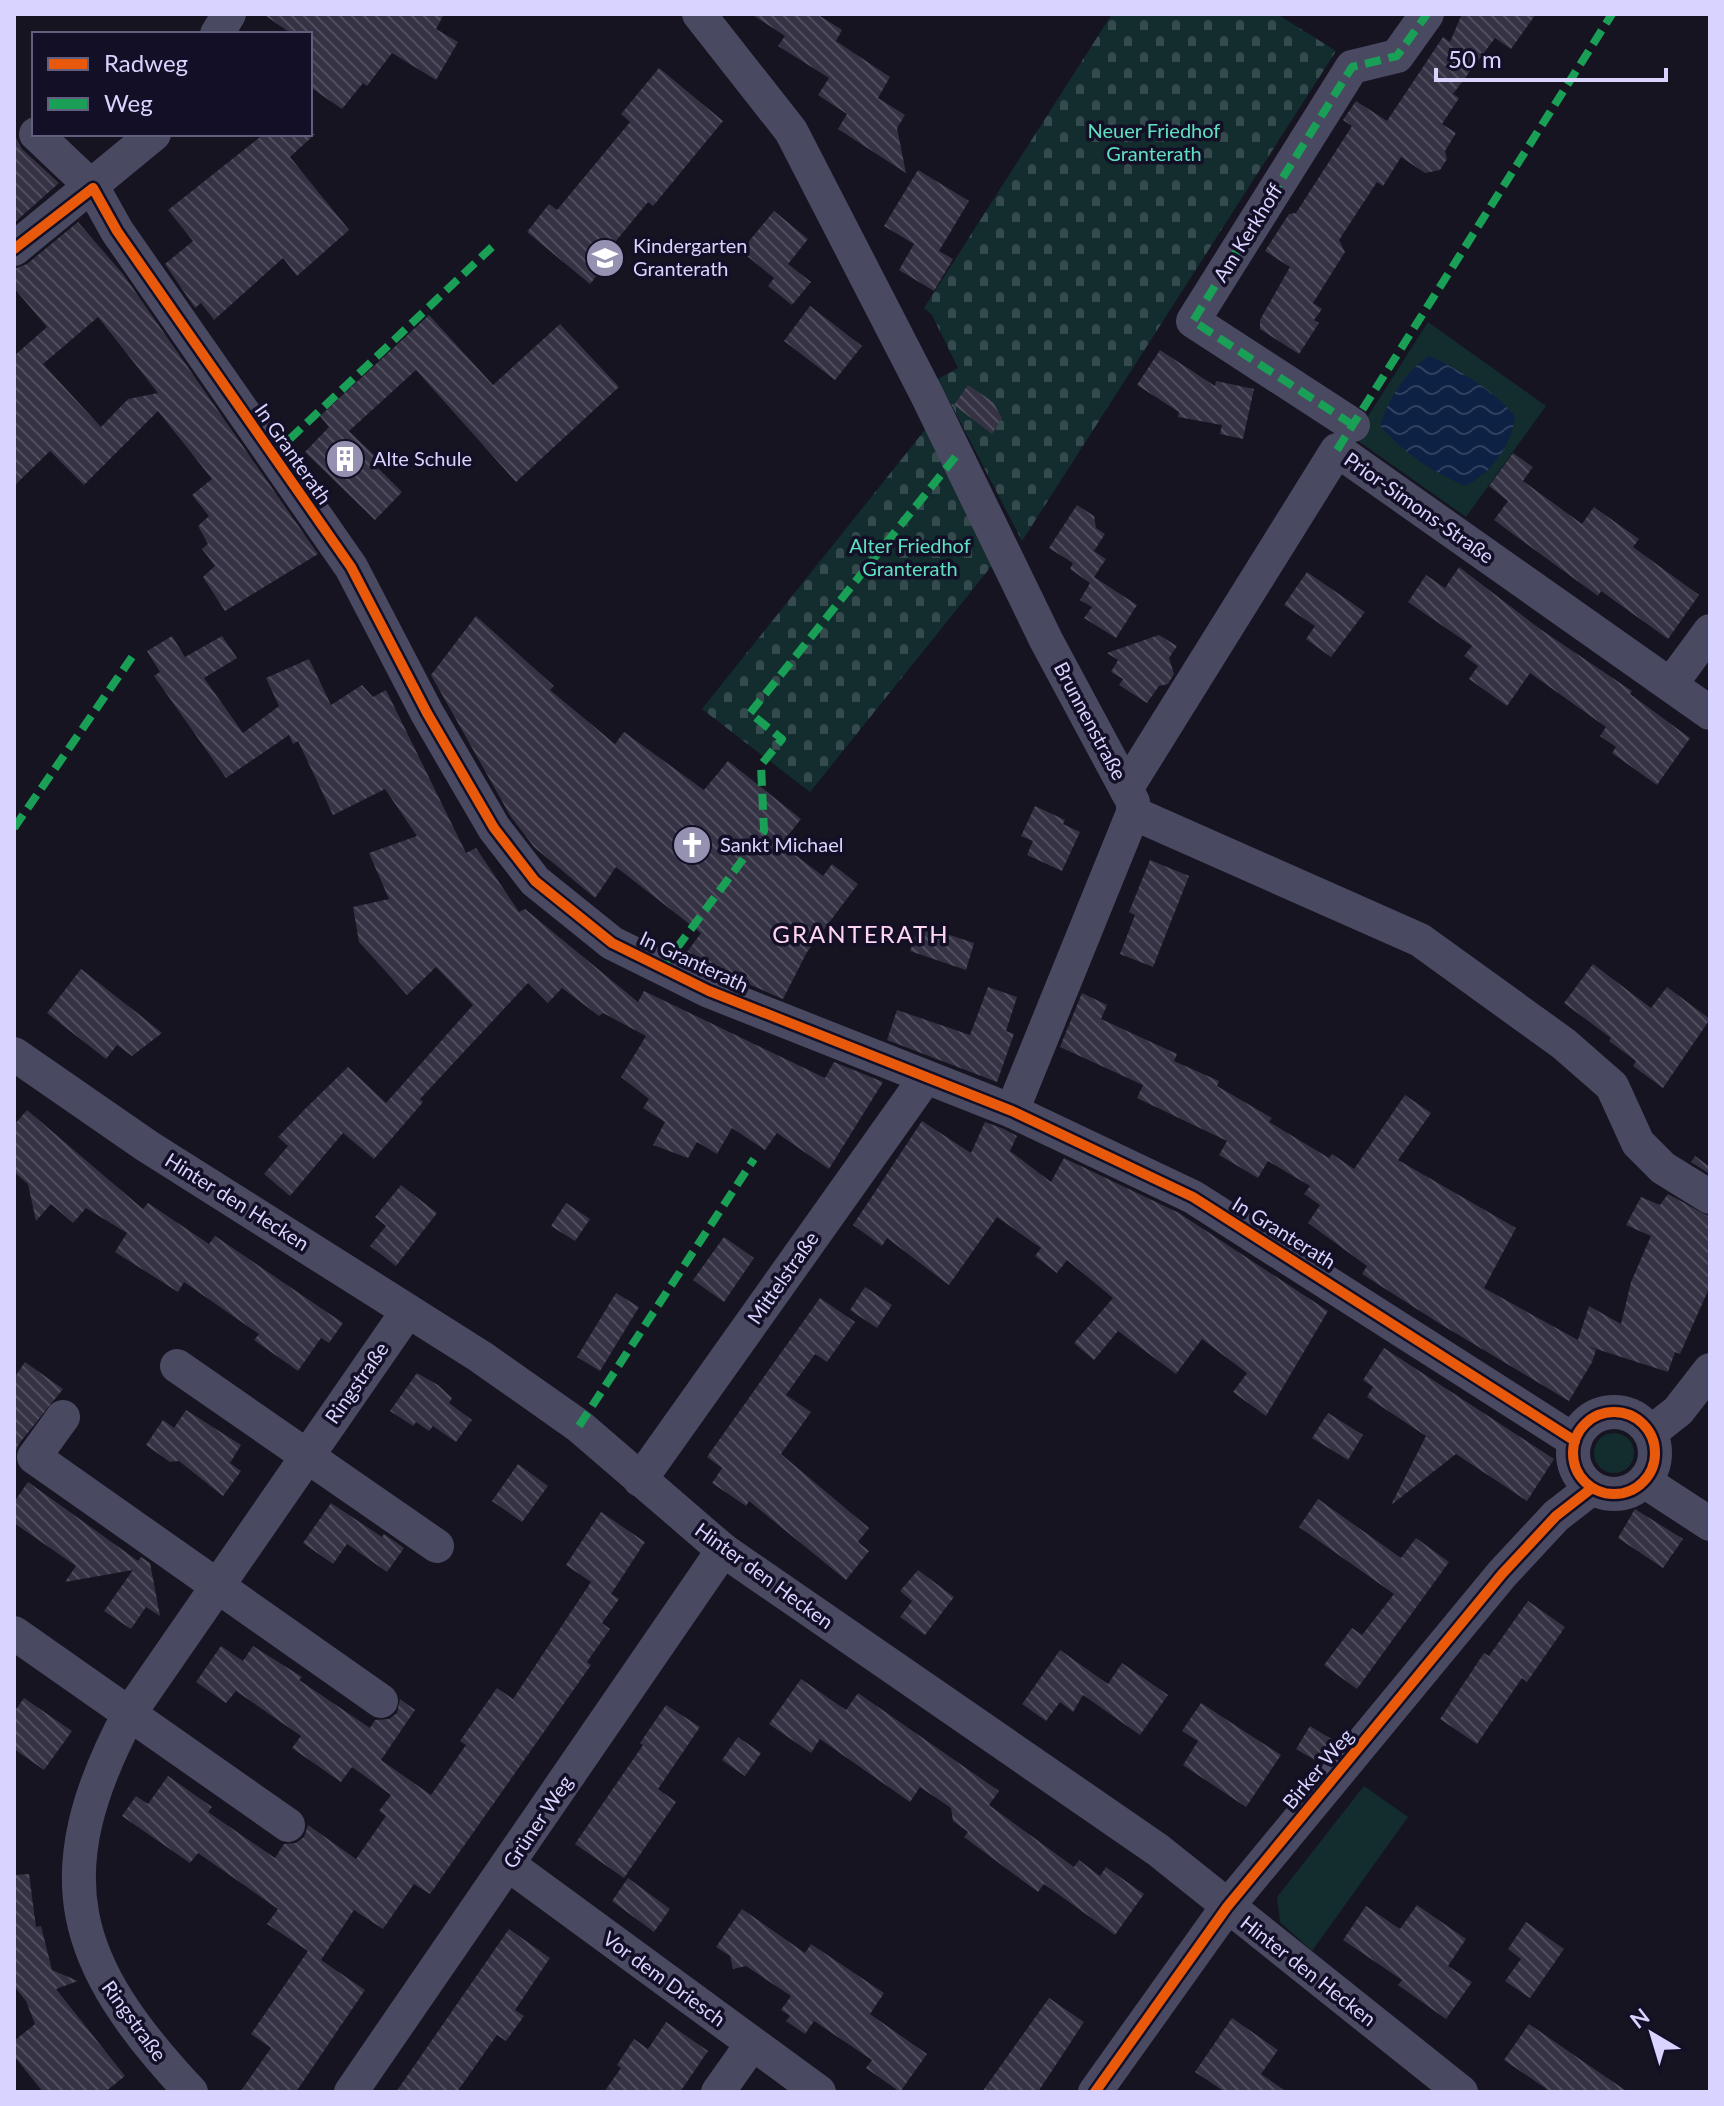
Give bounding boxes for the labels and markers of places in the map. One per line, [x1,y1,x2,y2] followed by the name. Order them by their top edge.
[633,233,747,280] place label: Kindergarten Granterath
[584,237,626,279] school or university icon: Kindergarten Granterath
[324,438,366,480] building icon: Alte Schule
[373,446,472,470] place label: Alte Schule
[671,824,713,866] church icon: Sankt Michael
[720,832,843,856] place label: Sankt Michael

